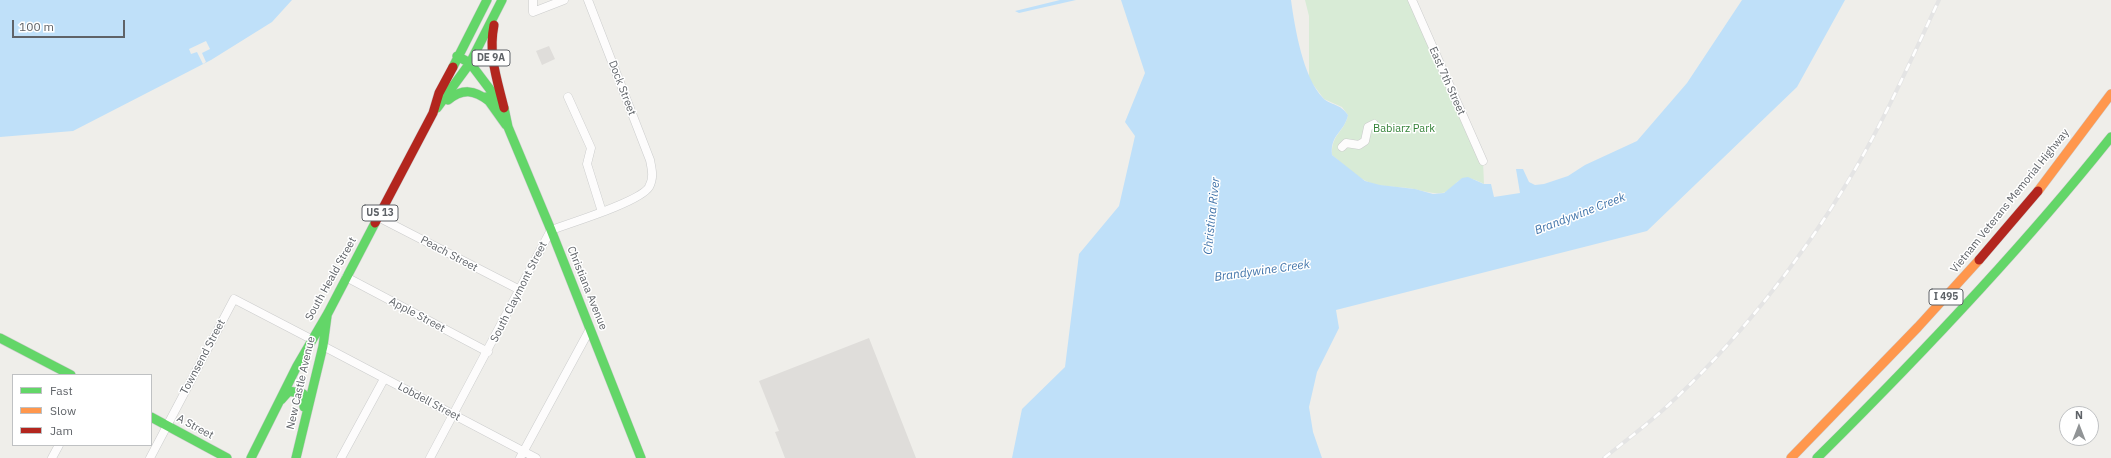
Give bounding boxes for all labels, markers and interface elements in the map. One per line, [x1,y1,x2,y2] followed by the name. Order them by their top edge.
[14,12,127,38] scale bar
[19,19,54,34] text: 100 m
[1426,45,1468,117] street label: East 7th Street
[472,50,510,66] road number: DE 9A
[606,59,638,117] street label: Dock Street
[1373,122,1435,136] park label: Babiarz Park
[1948,126,2072,276] street label: Vietnam Veterans Memorial Highway
[1201,177,1223,255] water label: Christina River
[1533,190,1627,238] water label: Brandywine Creek
[362,205,398,221] road number: US 13
[418,233,480,275] street label: Peach Street
[303,235,359,323] street label: South Heald Street
[488,239,550,345] street label: South Claymont Street
[564,244,610,332] street label: Christiana Avenue
[1213,257,1311,285] water label: Brandywine Creek
[1929,289,1963,305] road number: I 495
[387,295,447,335] street label: Apple Street
[178,317,228,397] street label: Townsend Street
[284,335,318,431] street label: New Castle Avenue
[12,374,152,446] legend
[395,380,463,424] street label: Lobdell Street
[50,383,73,398] text: Fast
[50,403,76,418] text: Slow
[2059,406,2099,446] north arrow
[2075,408,2083,422] text: N
[174,412,216,442] street label: A Street
[50,423,73,438] text: Jam

